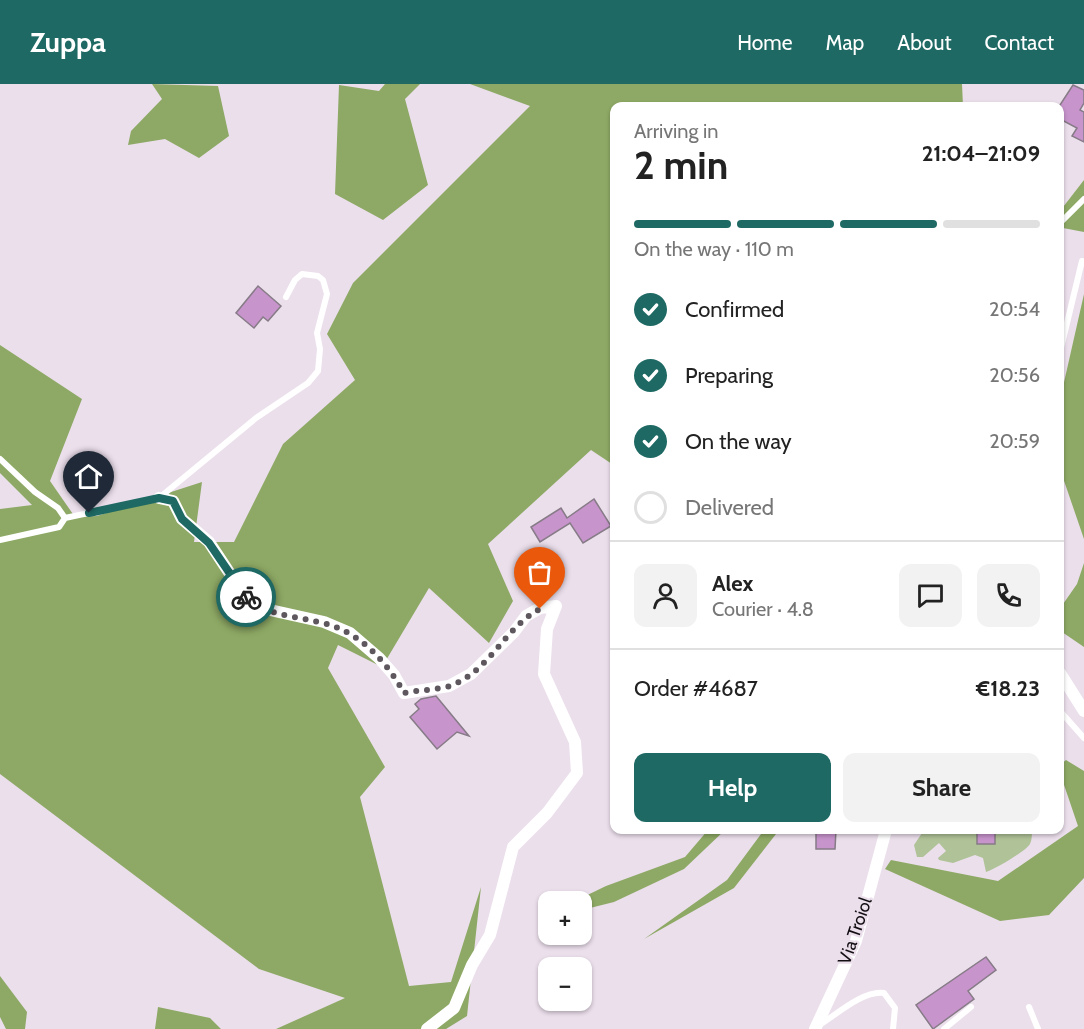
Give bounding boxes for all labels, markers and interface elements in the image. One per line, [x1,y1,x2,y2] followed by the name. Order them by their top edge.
[30,25,106,59] text: Zuppa
[737,30,793,55] text: Home
[826,30,864,55] text: Map
[897,30,951,55] text: About
[984,30,1054,55] text: Contact
[634,119,718,143] text: Arriving in
[922,140,1040,167] text: 21:04–21:09
[634,141,728,189] text: 2 min
[634,237,794,261] text: On the way · 110 m
[634,293,667,326] icon: check
[685,296,784,323] text: Confirmed
[989,297,1040,321] text: 20:54
[634,359,667,392] icon: check
[685,362,773,389] text: Preparing
[989,363,1040,387] text: 20:56
[634,425,667,458] icon: check
[685,428,792,455] text: On the way
[989,429,1040,453] text: 20:59
[63,451,114,513] pin
[72,460,105,493] icon: home
[685,494,774,521] text: Delivered
[514,547,565,609] pin
[523,556,556,589] icon: bag
[634,564,697,627] button: person
[899,564,962,627] button: chat
[977,564,1040,627] button: phone
[216,567,276,627] courier
[712,570,753,597] text: Alex
[230,581,263,614] icon: bike
[712,597,814,621] text: Courier · 4.8
[634,675,758,702] text: Order #4687
[976,675,1040,702] text: €18.23
[634,753,831,822] button: Help
[843,753,1040,822] button: Share
[538,891,592,1011] map controls
[538,891,592,945] button: +
[833,894,877,967] street label: Via Troiol
[538,957,592,1011] button: −

